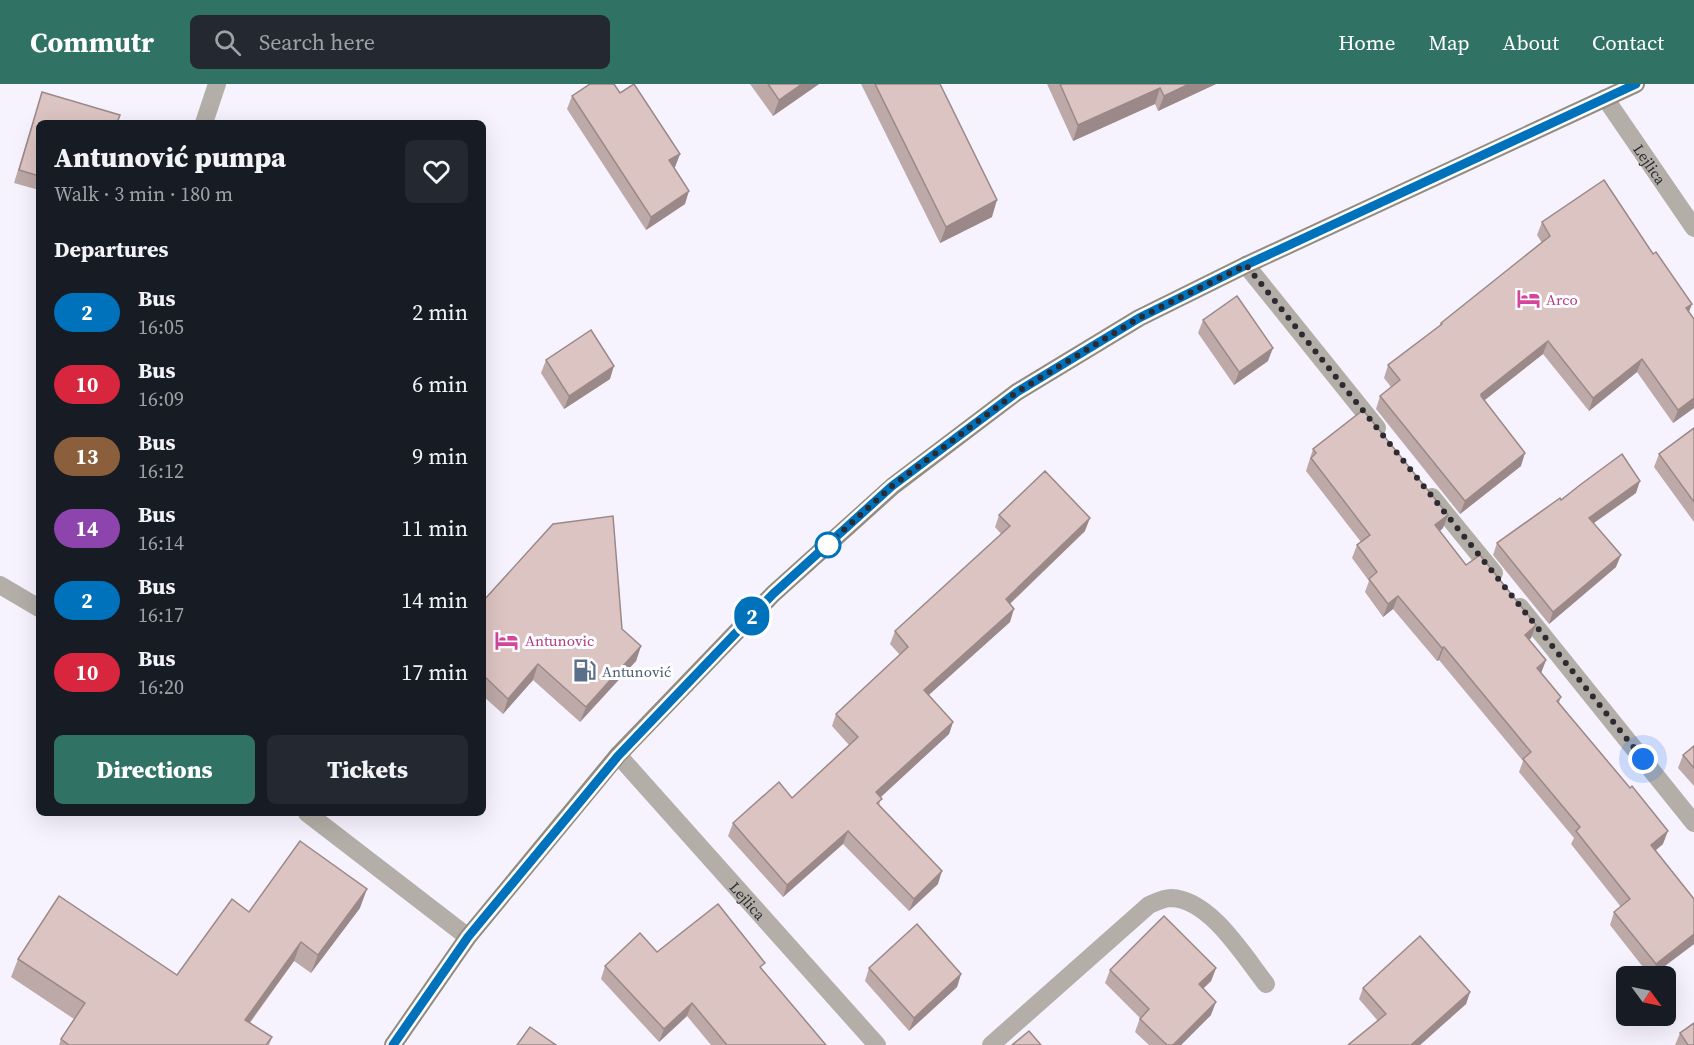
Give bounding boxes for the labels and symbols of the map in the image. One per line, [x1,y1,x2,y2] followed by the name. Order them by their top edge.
[1629,140,1672,189] street label: Lejlica
[1515,286,1541,312] hotel icon: Arco
[1546,289,1578,310] place label: Arco
[815,532,841,558] unlabelled marker
[732,596,771,636] line badge: 2
[494,627,520,653] hotel icon: Antunovic
[525,630,594,651] place label: Antunovic
[571,658,597,684] fuel station icon: Antunović
[602,661,671,682] place label: Antunović
[1628,744,1658,774] your location
[725,877,771,924] street label: Lejlica
[1616,966,1676,1026] north arrow

